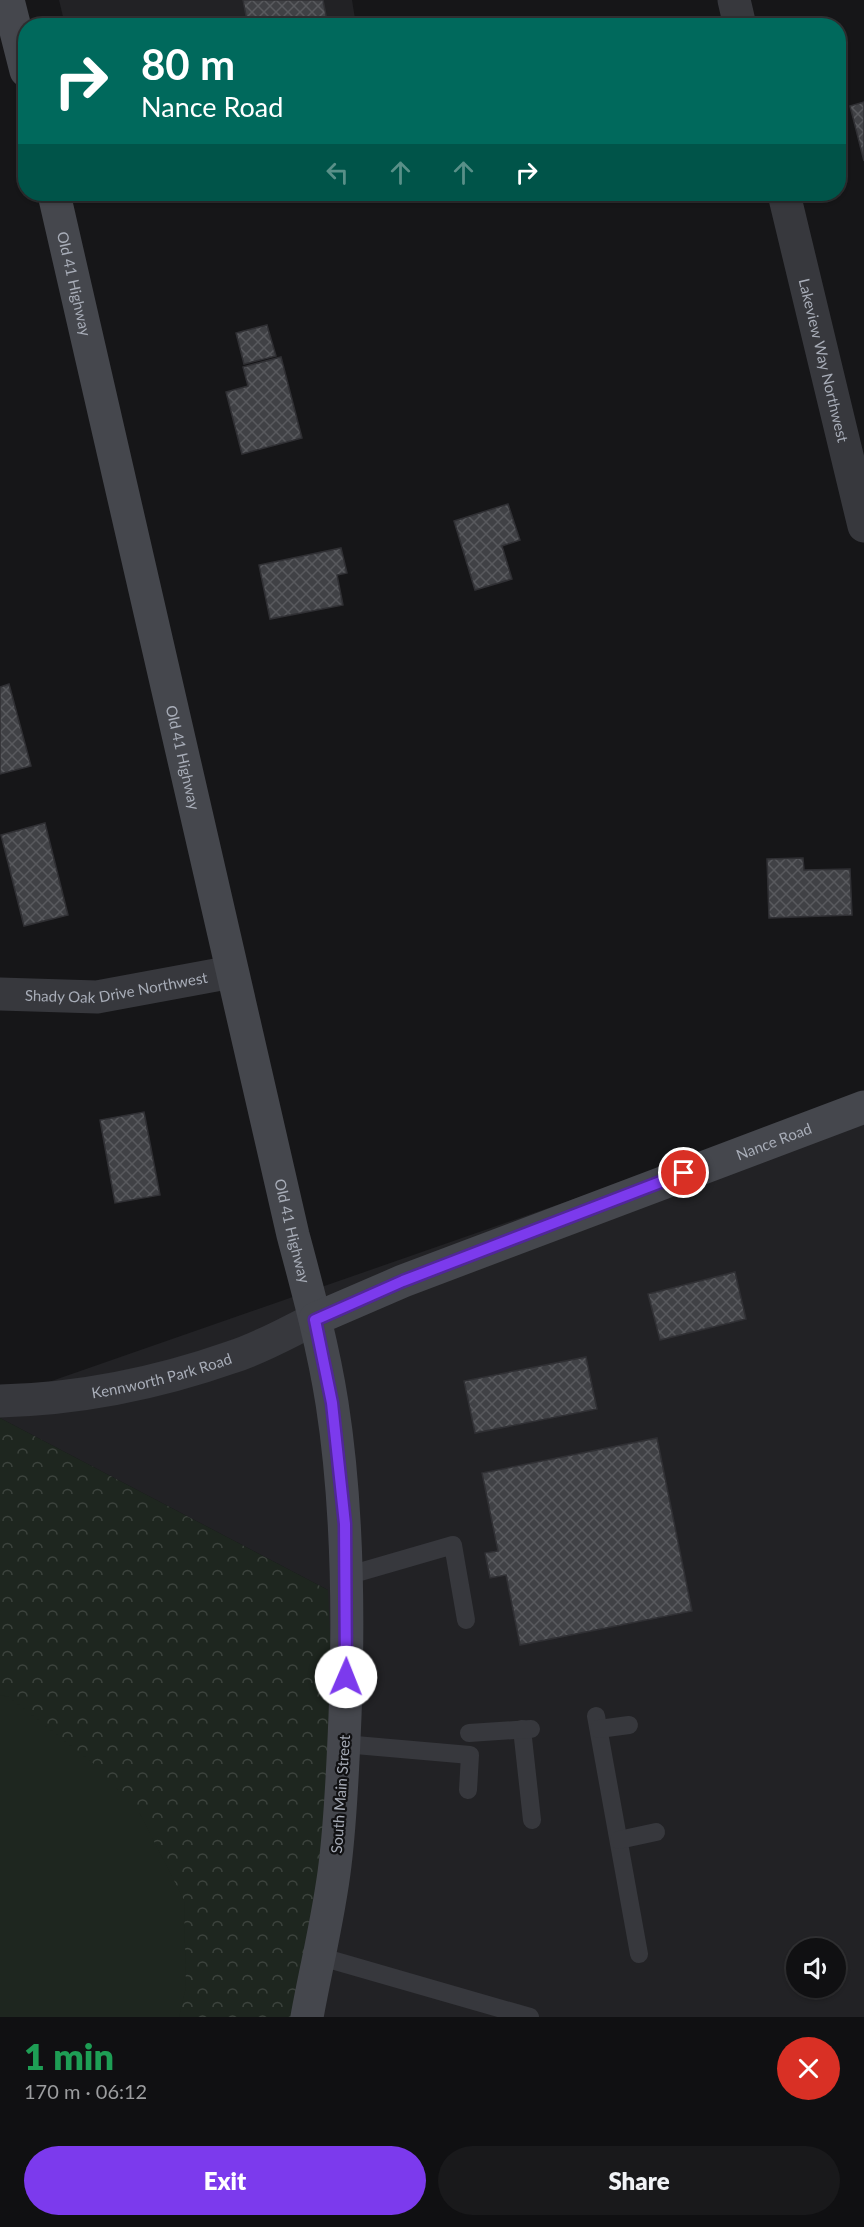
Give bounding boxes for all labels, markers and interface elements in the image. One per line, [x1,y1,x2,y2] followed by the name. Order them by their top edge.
[141,39,235,89] text: 80 m
[42,42,120,120] icon: right
[141,90,283,123] text: Nance Road
[321,156,354,189] icon: left
[384,156,417,189] icon: ahead
[447,156,480,189] icon: ahead
[510,156,543,189] icon: right
[54,230,95,338] street label: Old 41 Highway
[796,276,853,445] street label: Lakeview Way Northwest
[163,703,204,812] street label: Old 41 Highway
[25,968,209,1006] street label: Shady Oak Drive Northwest
[733,1119,814,1164] street label: Nance Road
[658,1147,709,1198] pin
[667,1156,700,1189] icon: arrive
[271,1177,314,1285] street label: Old 41 Highway
[90,1349,234,1401] street label: Kennworth Park Road
[314,1645,378,1709] position arrow
[327,1733,353,1854] street label: South Main Street
[786,1938,846,1998] map controls
[786,1938,846,1998] button: sound
[24,2034,114,2078] text: 1 min
[777,2037,840,2100] button: close
[24,2079,147,2103] text: 170 m · 06:12
[24,2146,426,2215] button: Exit
[438,2146,840,2215] button: Share

